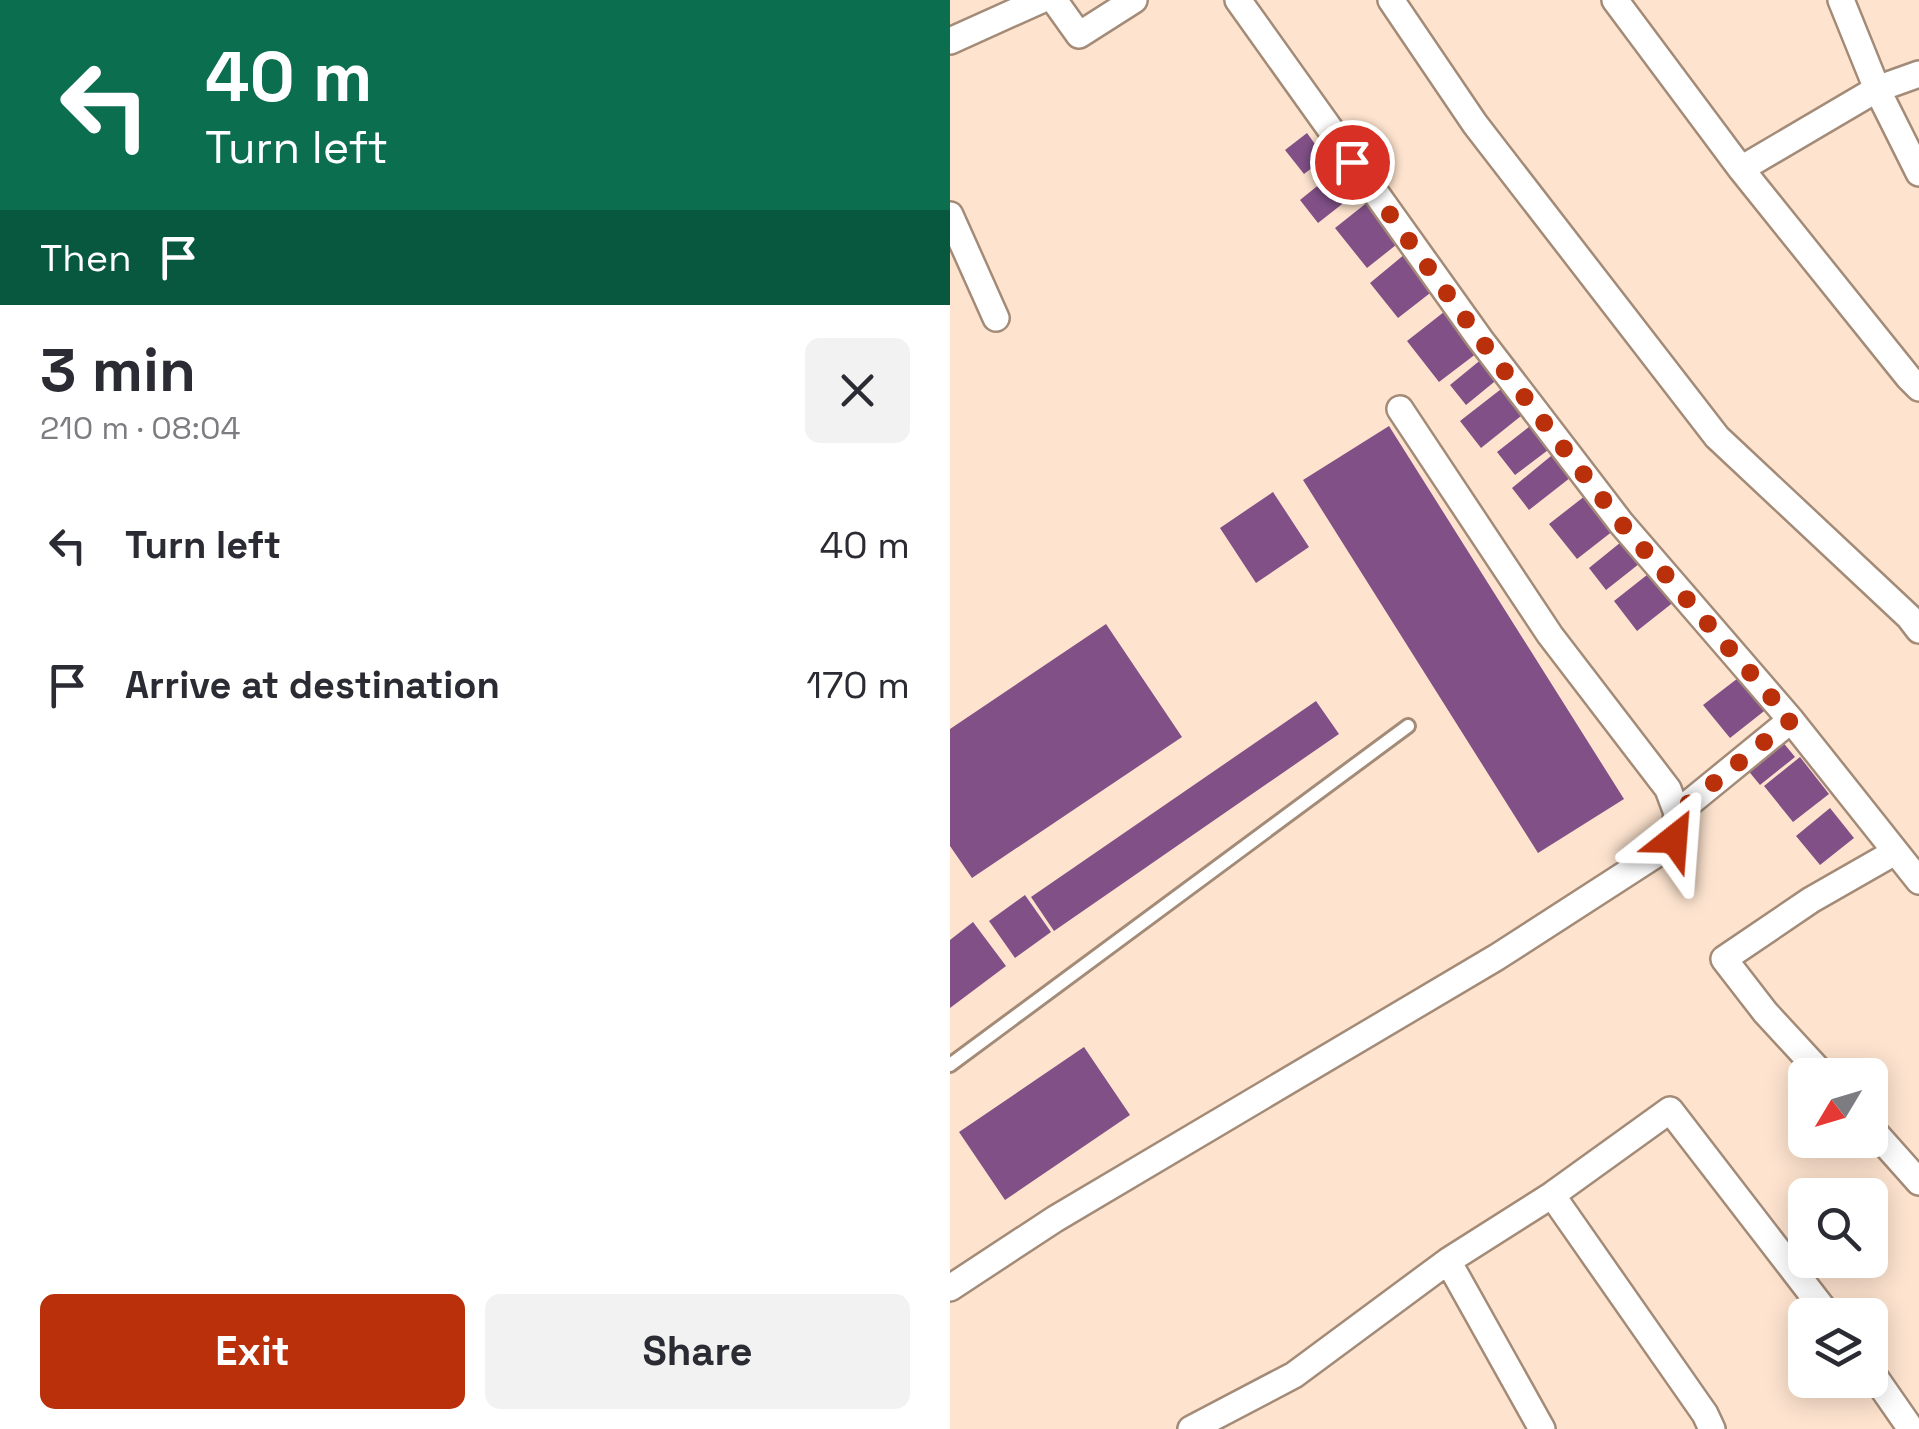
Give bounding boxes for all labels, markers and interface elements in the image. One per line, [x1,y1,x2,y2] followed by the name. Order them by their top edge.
[205,32,372,121] text: 40 m
[40,40,170,170] icon: left
[205,119,388,176] text: Turn left
[1310,120,1395,205] pin
[1325,135,1380,190] icon: arrive
[151,230,206,285] icon: arrive
[40,234,131,282] text: Then
[40,332,196,409] text: 3 min
[805,338,910,443] button: close
[40,408,240,448] text: 210 m · 08:04
[40,518,95,573] icon: left
[125,521,281,569] text: Turn left
[819,521,910,569] text: 40 m
[40,658,95,713] icon: arrive
[125,661,500,709] text: Arrive at destination
[806,661,910,709] text: 170 m
[1622,787,1726,891] position arrow
[1788,1058,1888,1158] north arrow
[1788,1058,1888,1398] map controls
[1788,1178,1888,1278] button: search
[40,1294,465,1409] button: Exit
[485,1294,910,1409] button: Share
[1788,1298,1888,1398] button: layers

